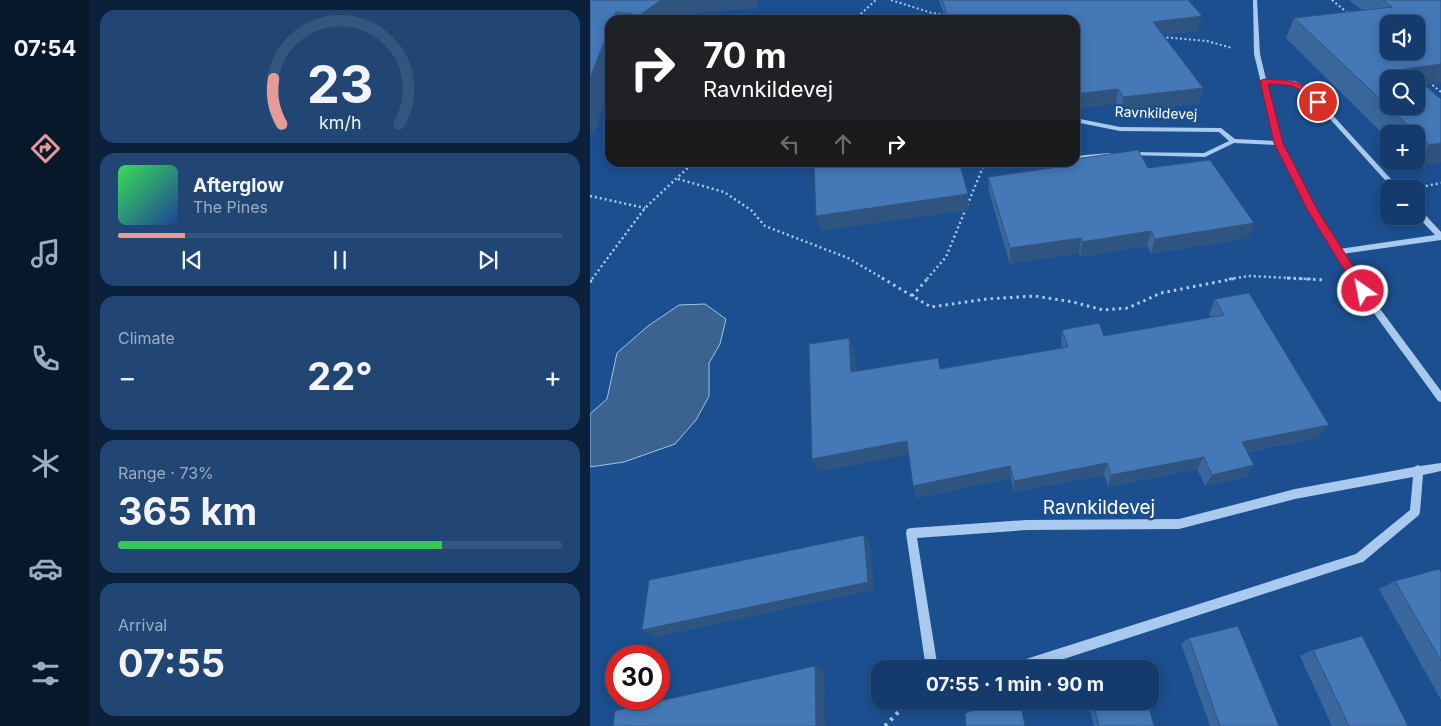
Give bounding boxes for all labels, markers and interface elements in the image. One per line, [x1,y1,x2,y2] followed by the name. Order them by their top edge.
[1380,15,1425,225] map controls
[1380,15,1425,60] button: sound
[703,34,787,76] text: 70 m
[14,35,76,61] text: 07:54
[620,35,685,100] icon: right
[307,53,373,116] text: 23
[1380,70,1425,115] button: search
[703,76,833,102] text: Ravnkildevej
[1297,81,1339,123] pin
[1304,88,1332,116] icon: arrive
[1114,103,1198,122] street label: Ravnkildevej
[319,112,361,133] text: km/h
[1380,125,1425,170] button: +
[776,130,804,158] icon: left
[829,130,857,158] icon: ahead
[882,130,910,158] icon: right
[28,131,63,166] icon: directions
[193,174,284,197] text: Afterglow
[1380,180,1425,225] button: −
[193,197,268,217] text: The Pines
[28,236,63,271] icon: music
[178,246,206,274] icon: previous
[326,246,354,274] icon: pause
[474,246,502,274] icon: next
[1336,264,1388,316] position arrow
[118,328,175,348] text: Climate
[28,341,63,376] icon: phone
[307,353,373,399] text: 22°
[118,360,137,394] text: −
[543,360,562,394] text: +
[28,446,63,481] icon: climate
[118,463,214,483] text: Range · 73%
[118,488,257,534] text: 365 km
[1043,496,1155,519] street label: Ravnkildevej
[28,551,63,586] icon: car
[118,615,167,635] text: Arrival
[118,640,225,686] text: 07:55
[605,645,670,710] speed limit sign: 30
[28,656,63,691] icon: filters
[926,673,1104,696] text: 07:55 · 1 min · 90 m

